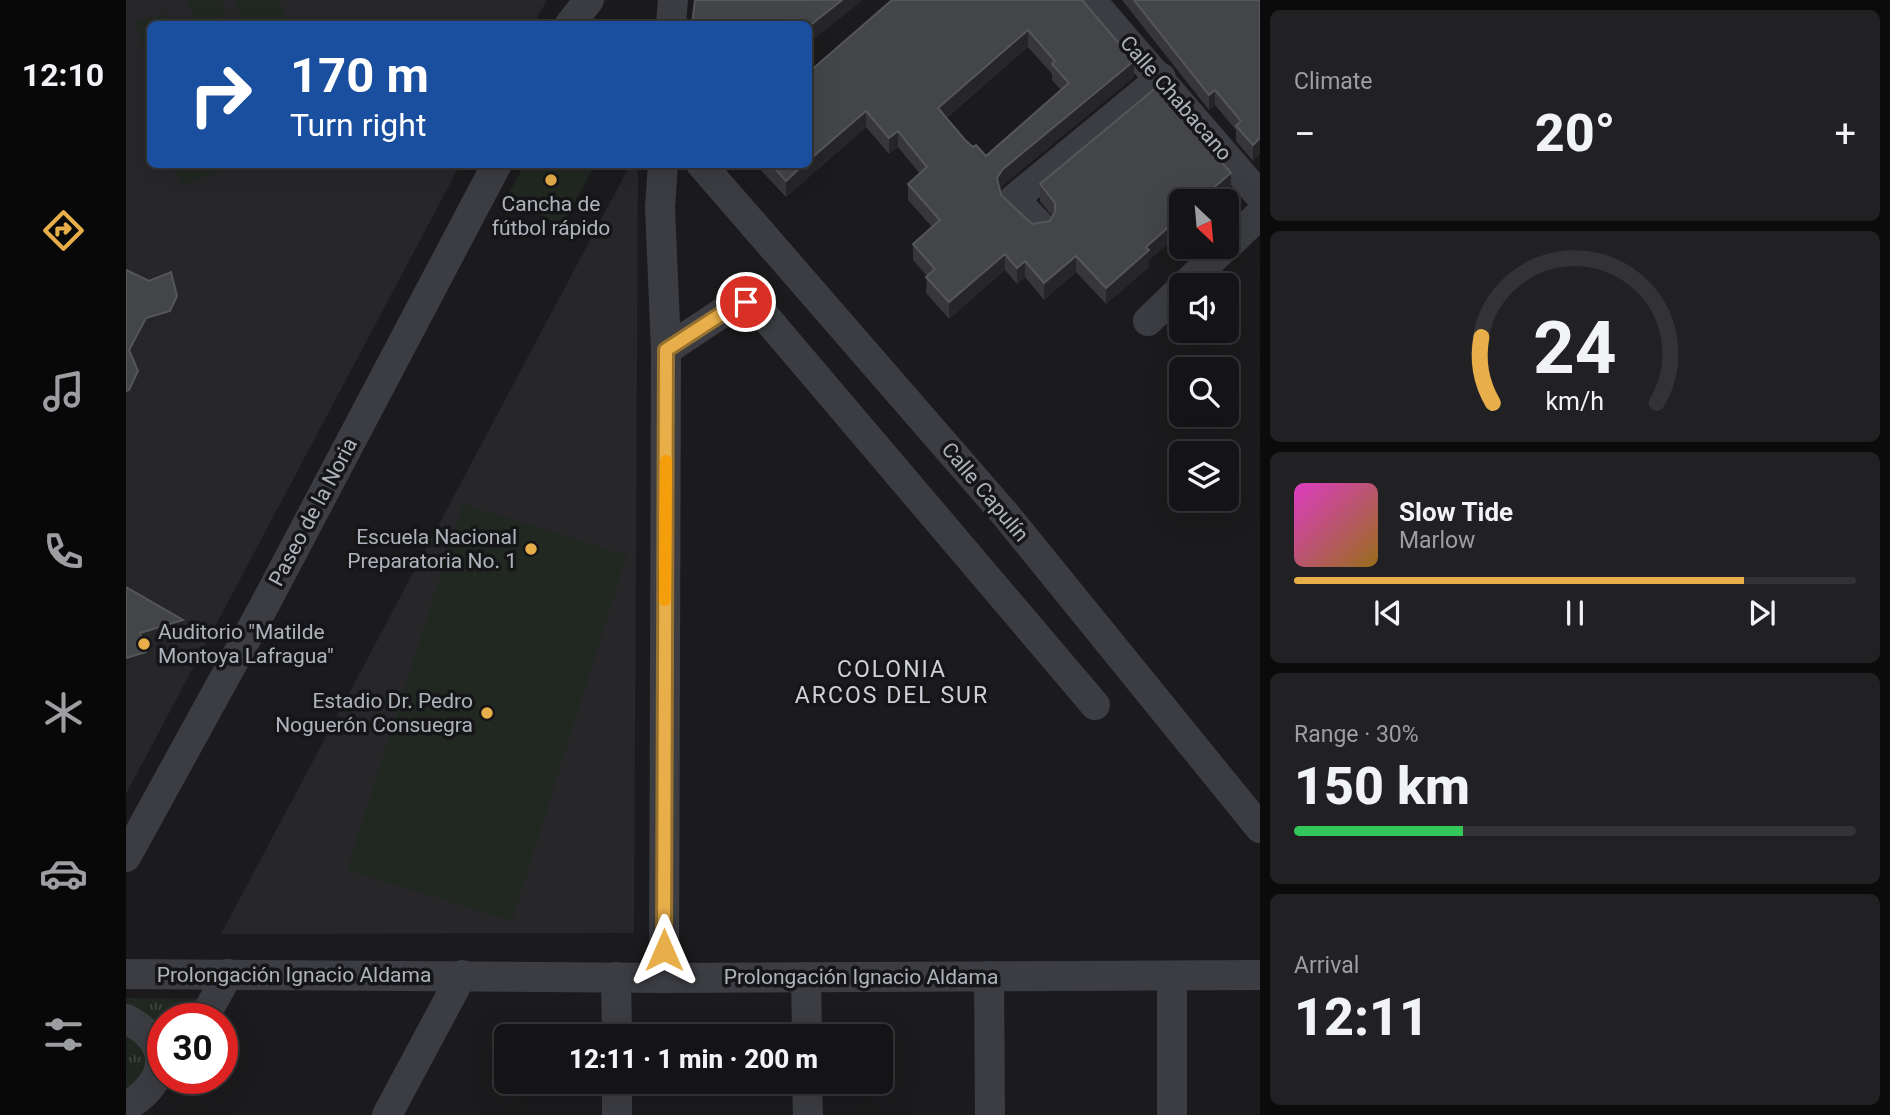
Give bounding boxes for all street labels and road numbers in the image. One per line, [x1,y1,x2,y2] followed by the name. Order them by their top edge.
[1115,31,1237,165] street label: Calle Chabacano
[264,434,362,590] street label: Paseo de la Noria
[937,438,1033,546] street label: Calle Capulín
[157,963,431,987] street label: Prolongación Ignacio Aldama
[724,965,998,989] street label: Prolongación Ignacio Aldama

